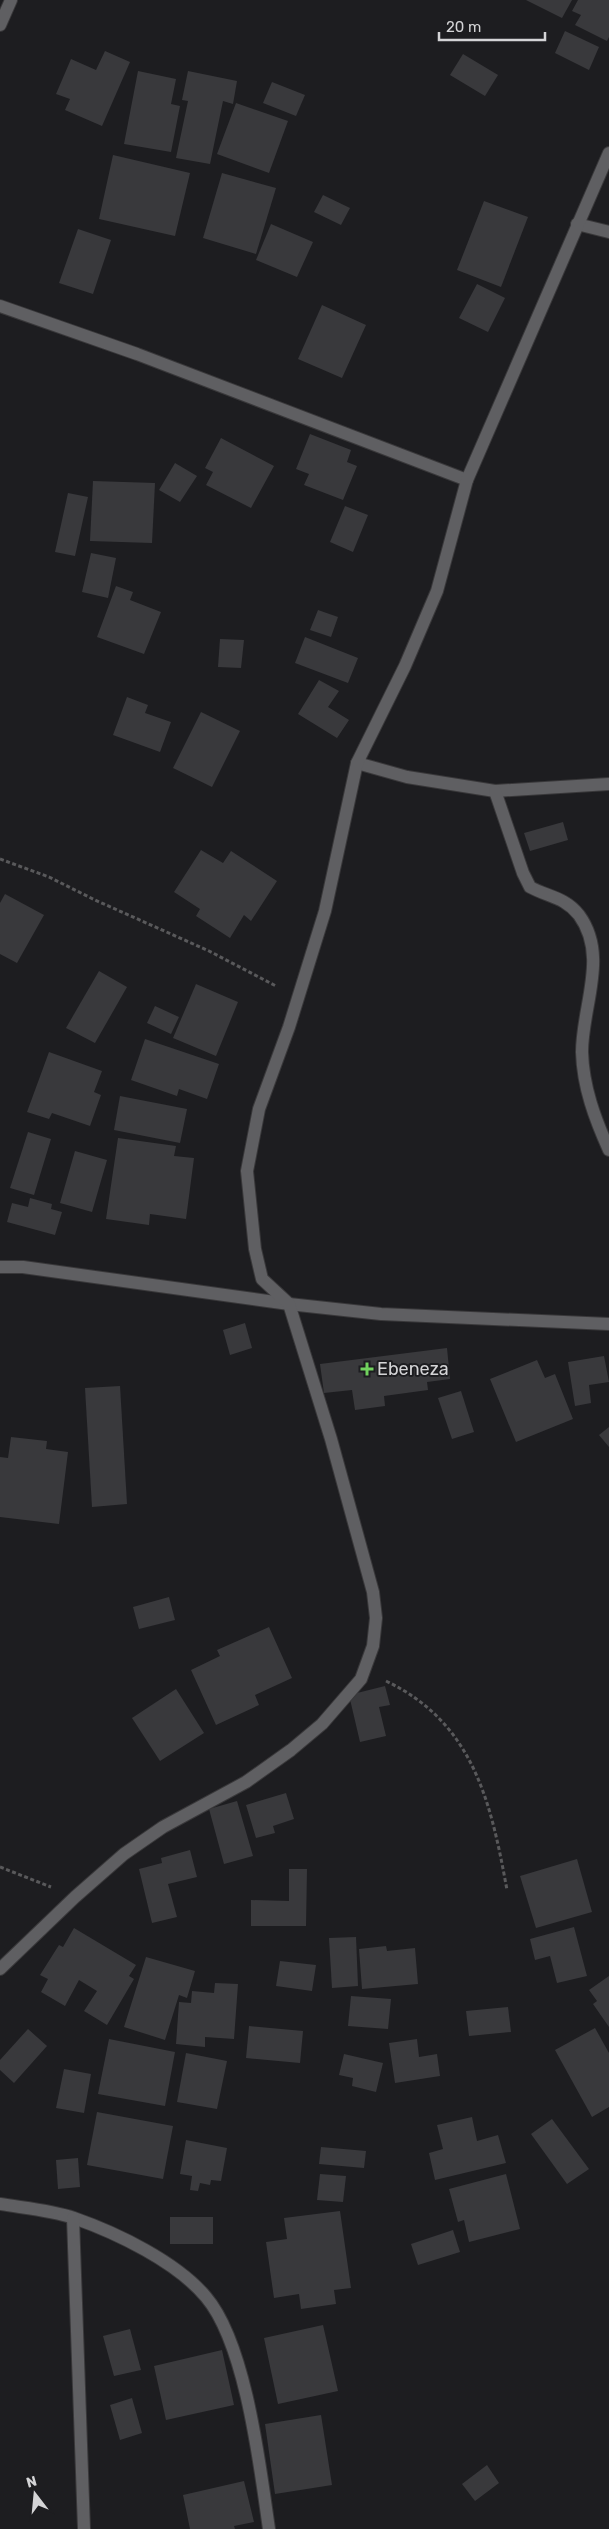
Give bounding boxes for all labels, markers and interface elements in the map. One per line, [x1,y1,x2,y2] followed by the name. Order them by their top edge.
[439,10,545,42] scale bar
[446,18,481,36] text: 20 m
[377,1358,449,1380] place label: Ebeneza
[361,1363,373,1375] marker: Ebeneza
[10,2469,60,2519] north arrow
[24,2472,39,2492] text: N

